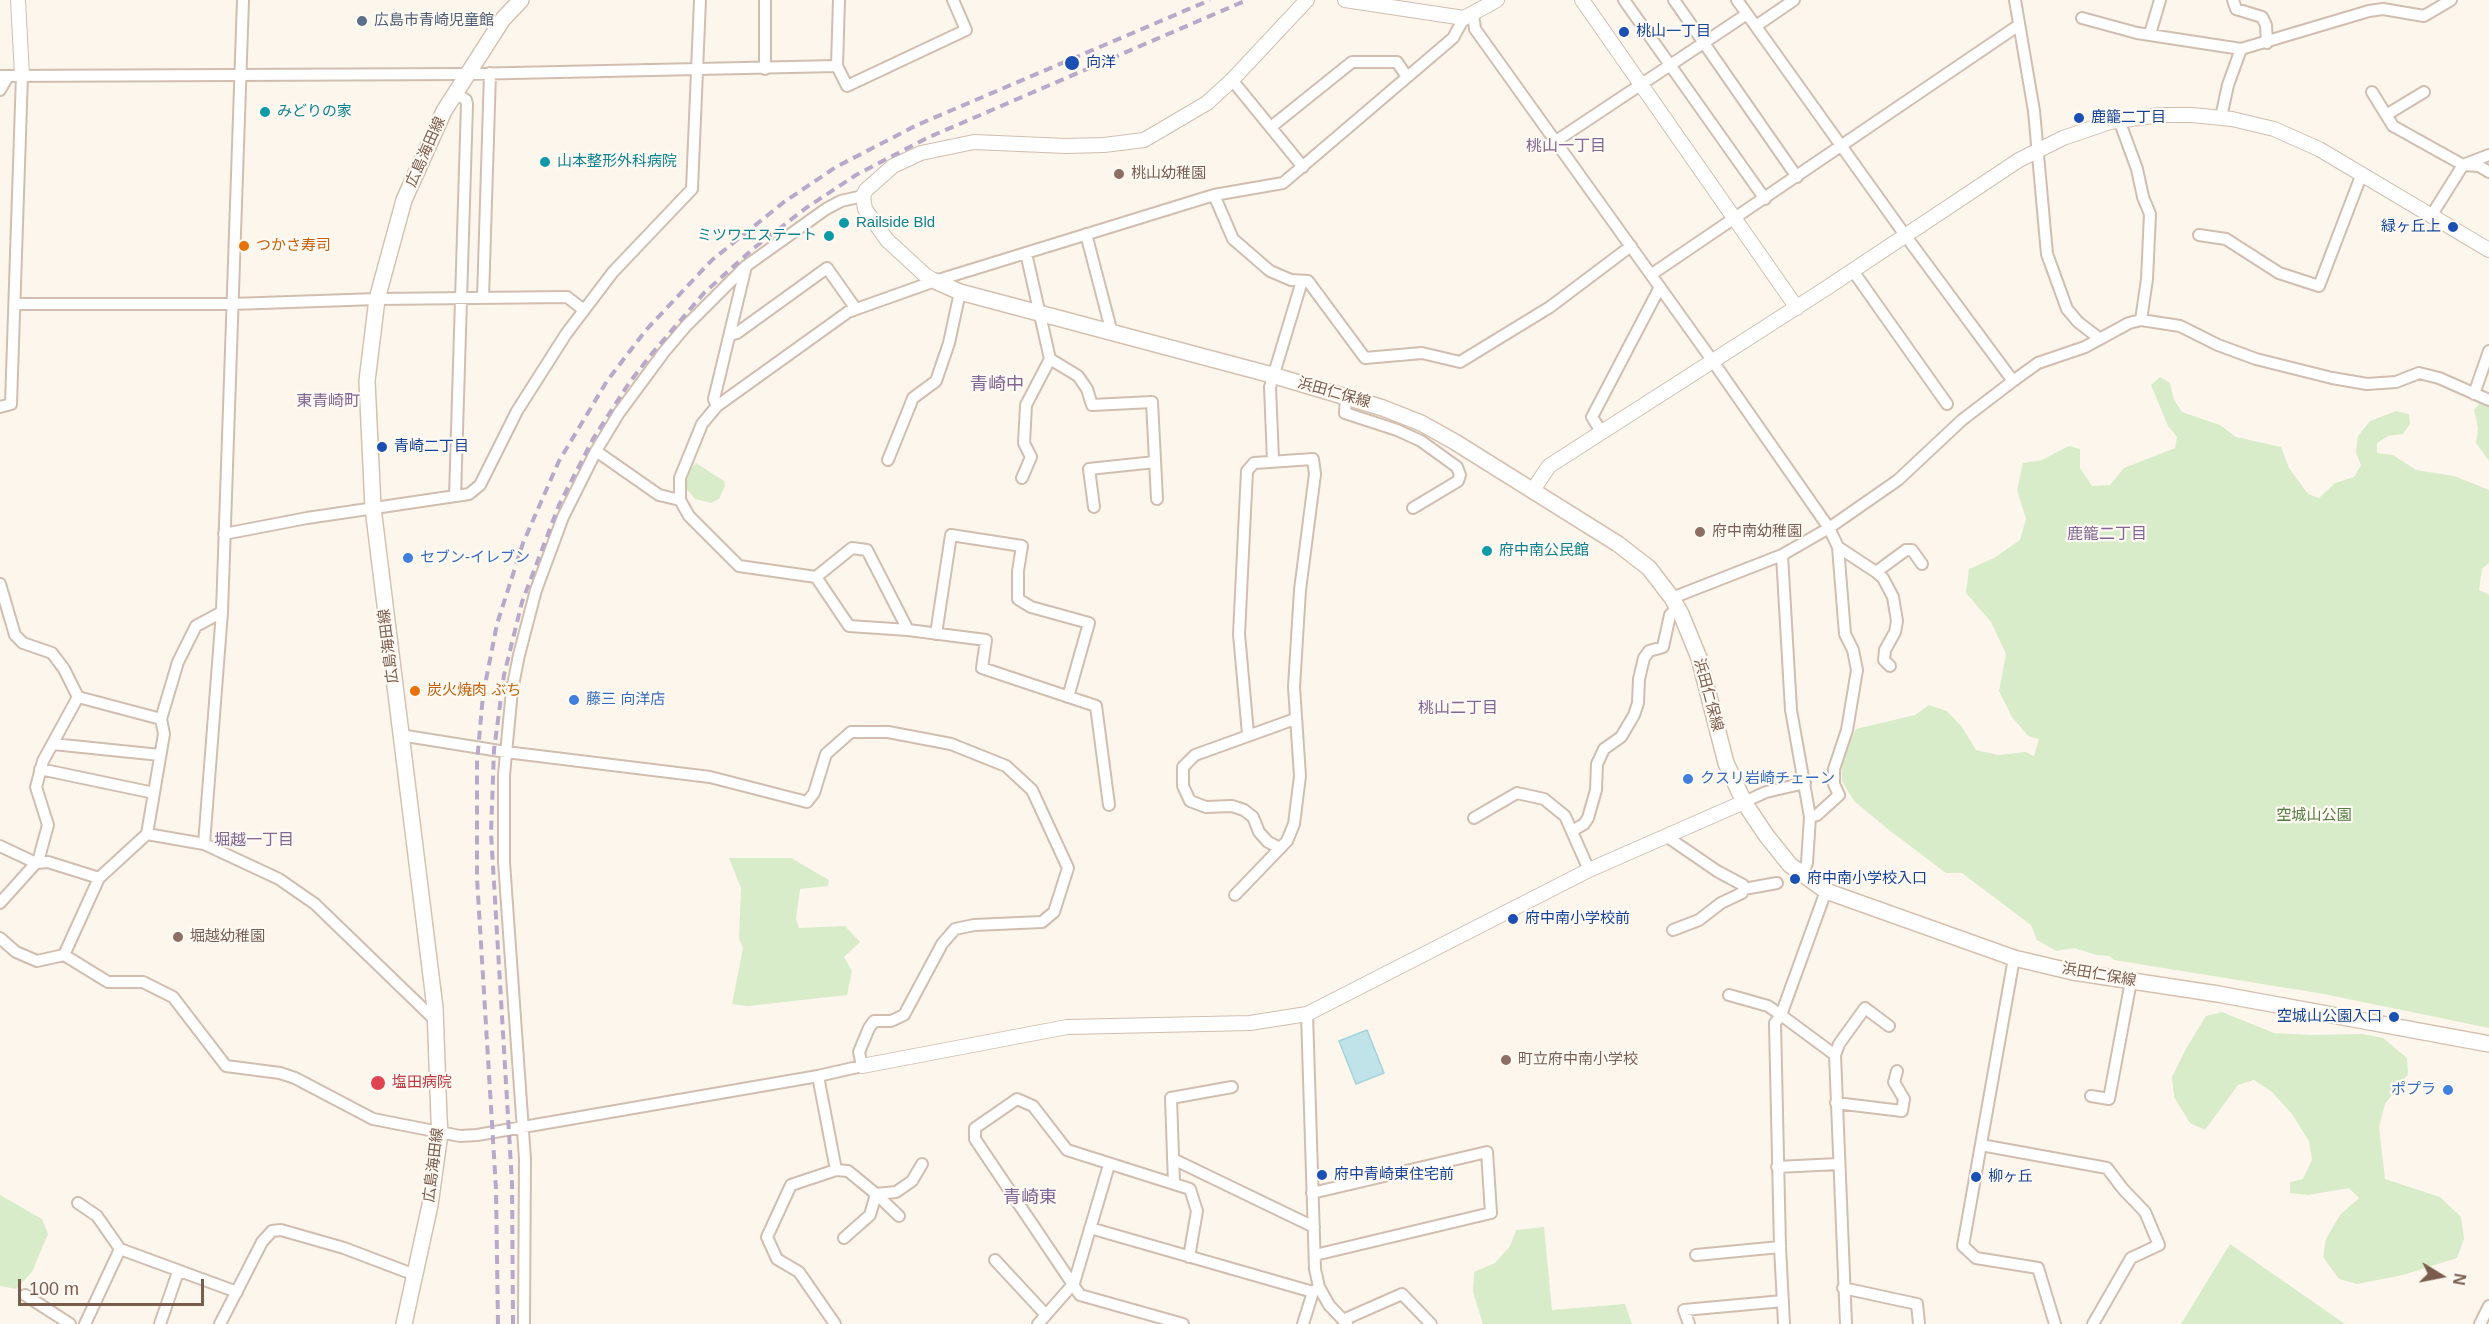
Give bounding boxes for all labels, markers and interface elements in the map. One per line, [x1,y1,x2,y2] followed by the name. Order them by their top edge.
[374,12,494,30] place label: 広島市青崎児童館
[355,14,369,28] marker: 広島市青崎児童館
[1636,23,1711,41] place label: 桃山一丁目
[1617,25,1631,39] marker: 桃山一丁目
[1063,54,1081,72] marker: 向洋
[1086,54,1116,72] place label: 向洋
[277,103,352,121] place label: みどりの家
[258,105,272,119] marker: みどりの家
[2091,109,2166,127] place label: 鹿籠二丁目
[2072,111,2086,125] marker: 鹿籠二丁目
[403,114,449,190] street label: 広島海田線
[1526,137,1606,157] district label: 桃山一丁目
[557,153,677,171] place label: 山本整形外科病院
[538,155,552,169] marker: 山本整形外科病院
[1131,165,1206,183] place label: 桃山幼稚園
[1112,167,1126,181] marker: 桃山幼稚園
[856,214,935,232] place label: Railside Bld
[837,216,851,230] marker: Railside Bld
[2381,218,2441,236] place label: 緑ヶ丘上
[2446,220,2460,234] marker: 緑ヶ丘上
[697,227,817,245] place label: ミツワエステート
[822,229,836,243] marker: ミツワエステート
[256,237,331,255] place label: つかさ寿司
[237,239,251,253] marker: つかさ寿司
[970,374,1024,396] district label: 青崎中
[1295,374,1373,412] street label: 浜田仁保線
[296,392,360,412] district label: 東青崎町
[394,438,469,456] place label: 青崎二丁目
[375,440,389,454] marker: 青崎二丁目
[1712,523,1802,541] place label: 府中南幼稚園
[1693,525,1707,539] marker: 府中南幼稚園
[2067,525,2147,545] district label: 鹿籠二丁目
[1499,542,1589,560] place label: 府中南公民館
[1480,544,1494,558] marker: 府中南公民館
[420,549,530,567] place label: セブン-イレブン
[401,551,415,565] marker: セブン-イレブン
[375,608,403,684] street label: 広島海田線
[1690,656,1726,734] street label: 浜田仁保線
[427,682,521,700] place label: 炭火焼肉 ぶち
[408,684,422,698] marker: 炭火焼肉 ぶち
[586,691,665,709] place label: 藤三 向洋店
[567,693,581,707] marker: 藤三 向洋店
[1418,699,1498,719] district label: 桃山二丁目
[1700,770,1835,788] place label: クスリ岩崎チェーン
[1681,772,1695,786] marker: クスリ岩崎チェーン
[2277,807,2351,825] park label: 空城山公園
[214,831,294,851] district label: 堀越一丁目
[1807,870,1927,888] place label: 府中南小学校入口
[1788,872,1802,886] marker: 府中南小学校入口
[1525,910,1630,928] place label: 府中南小学校前
[1506,912,1520,926] marker: 府中南小学校前
[190,928,265,946] place label: 堀越幼稚園
[171,930,185,944] marker: 堀越幼稚園
[2061,960,2137,990] street label: 浜田仁保線
[2277,1008,2382,1026] place label: 空城山公園入口
[2387,1010,2401,1024] marker: 空城山公園入口
[1518,1051,1638,1069] place label: 町立府中南小学校
[1499,1053,1513,1067] marker: 町立府中南小学校
[369,1074,387,1092] marker: 塩田病院
[392,1074,452,1092] place label: 塩田病院
[2391,1081,2436,1099] place label: ポプラ
[2441,1083,2455,1097] marker: ポプラ
[420,1127,448,1203] street label: 広島海田線
[1334,1166,1454,1184] place label: 府中青崎東住宅前
[1315,1168,1329,1182] marker: 府中青崎東住宅前
[1988,1168,2033,1186] place label: 柳ヶ丘
[1969,1170,1983,1184] marker: 柳ヶ丘
[1003,1187,1057,1209] district label: 青崎東
[2411,1246,2471,1306] north arrow
[21,1267,207,1305] scale bar
[2450,1272,2469,1286] text: N
[29,1279,79,1299] text: 100 m

